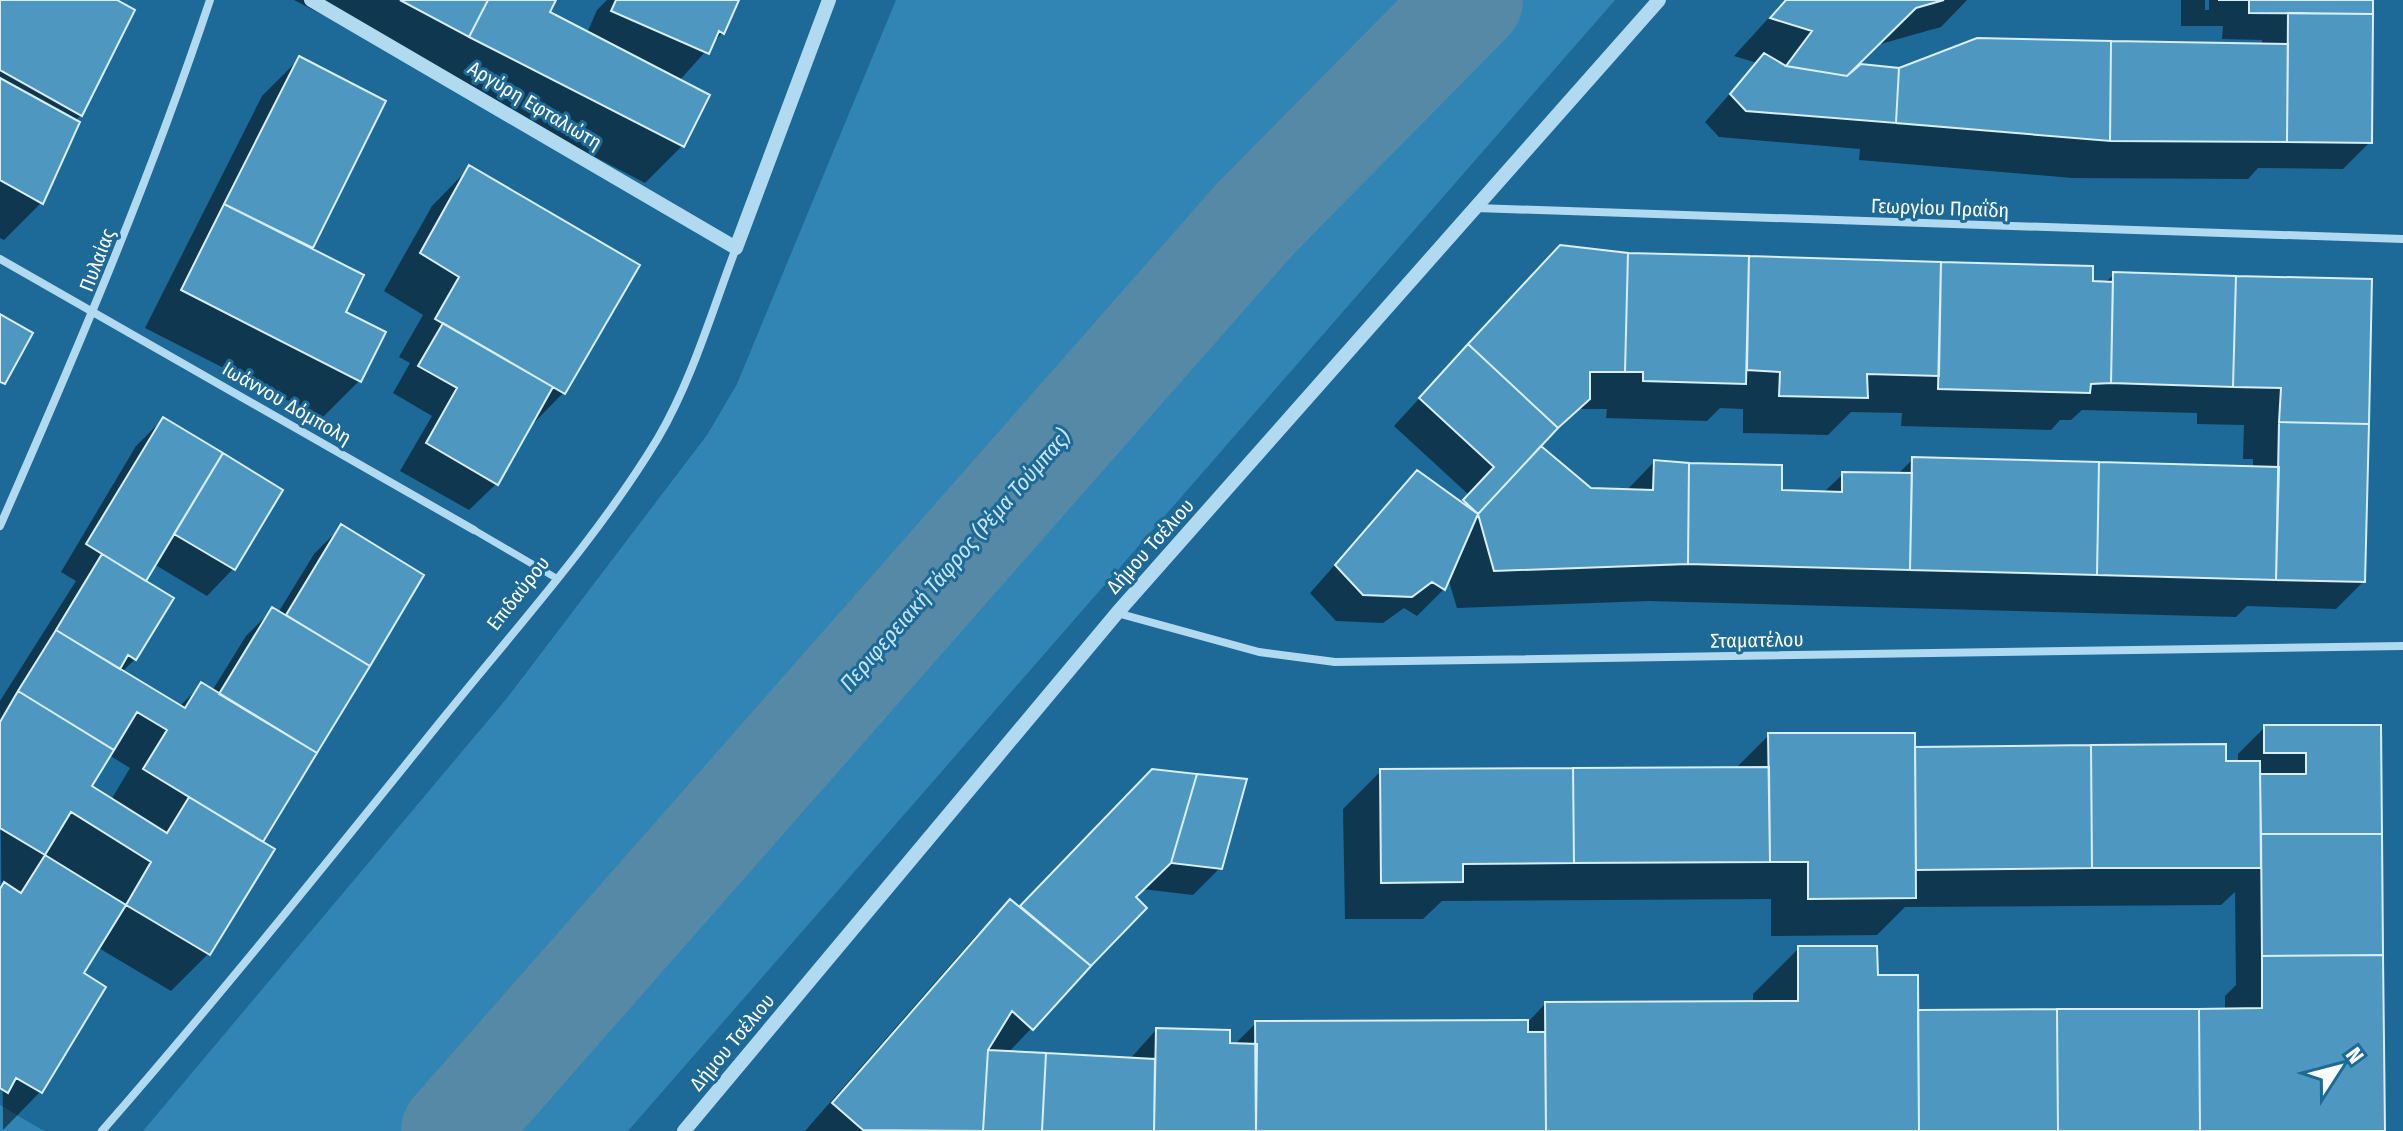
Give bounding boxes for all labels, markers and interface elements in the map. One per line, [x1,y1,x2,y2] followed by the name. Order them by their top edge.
[464,56,606,154] street label: Αργύρη Εφταλιώτη
[1870,194,2010,222] street label: Γεωργίου Πραΐδη
[74,225,120,295] street label: Πυλαίας
[218,356,356,450] street label: Ιωάννου Δόμπολη
[834,423,1077,697] water label: Περιφερειακή Τάφρος (Ρέμα Τούμπας)
[1101,494,1199,598] street label: Δήμου Τσέλιου
[482,551,554,635] street label: Επιδαύρου
[1710,627,1804,653] street label: Σταματέλου
[685,989,779,1095] street label: Δήμου Τσέλιου
[2299,1027,2379,1107] north arrow
[2340,1042,2370,1069] text: N

